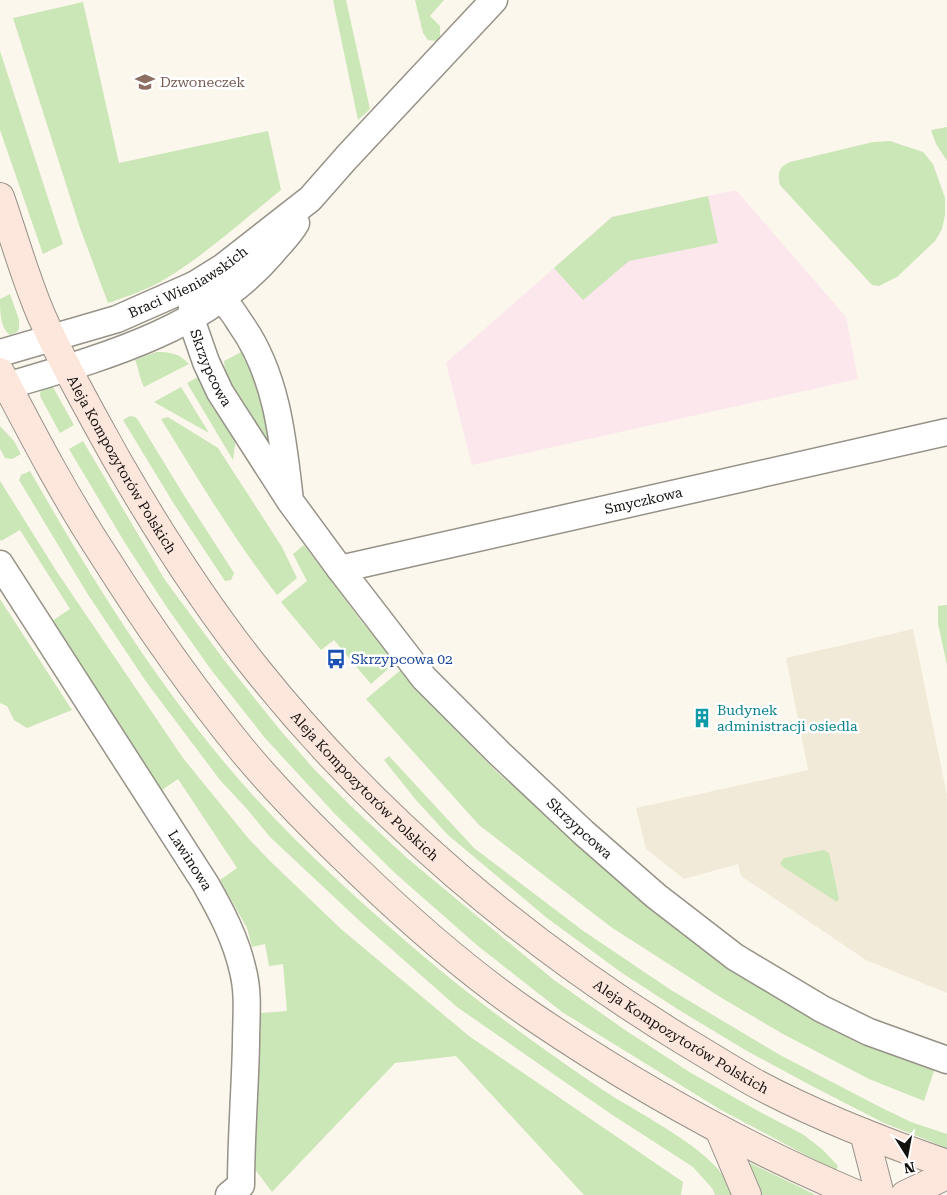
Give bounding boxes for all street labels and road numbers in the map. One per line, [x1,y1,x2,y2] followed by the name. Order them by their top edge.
[126,243,251,321] street label: Braci Wieniawskich
[187,327,235,410] street label: Skrzypcowa
[64,373,180,556] street label: Aleja Kompozytorów Polskich
[603,484,684,517] street label: Smyczkowa
[288,709,442,864] street label: Aleja Kompozytorów Polskich
[544,794,616,862] street label: Skrzypcowa
[165,827,216,893] street label: Lawinowa
[591,976,771,1097] street label: Aleja Kompozytorów Polskich

